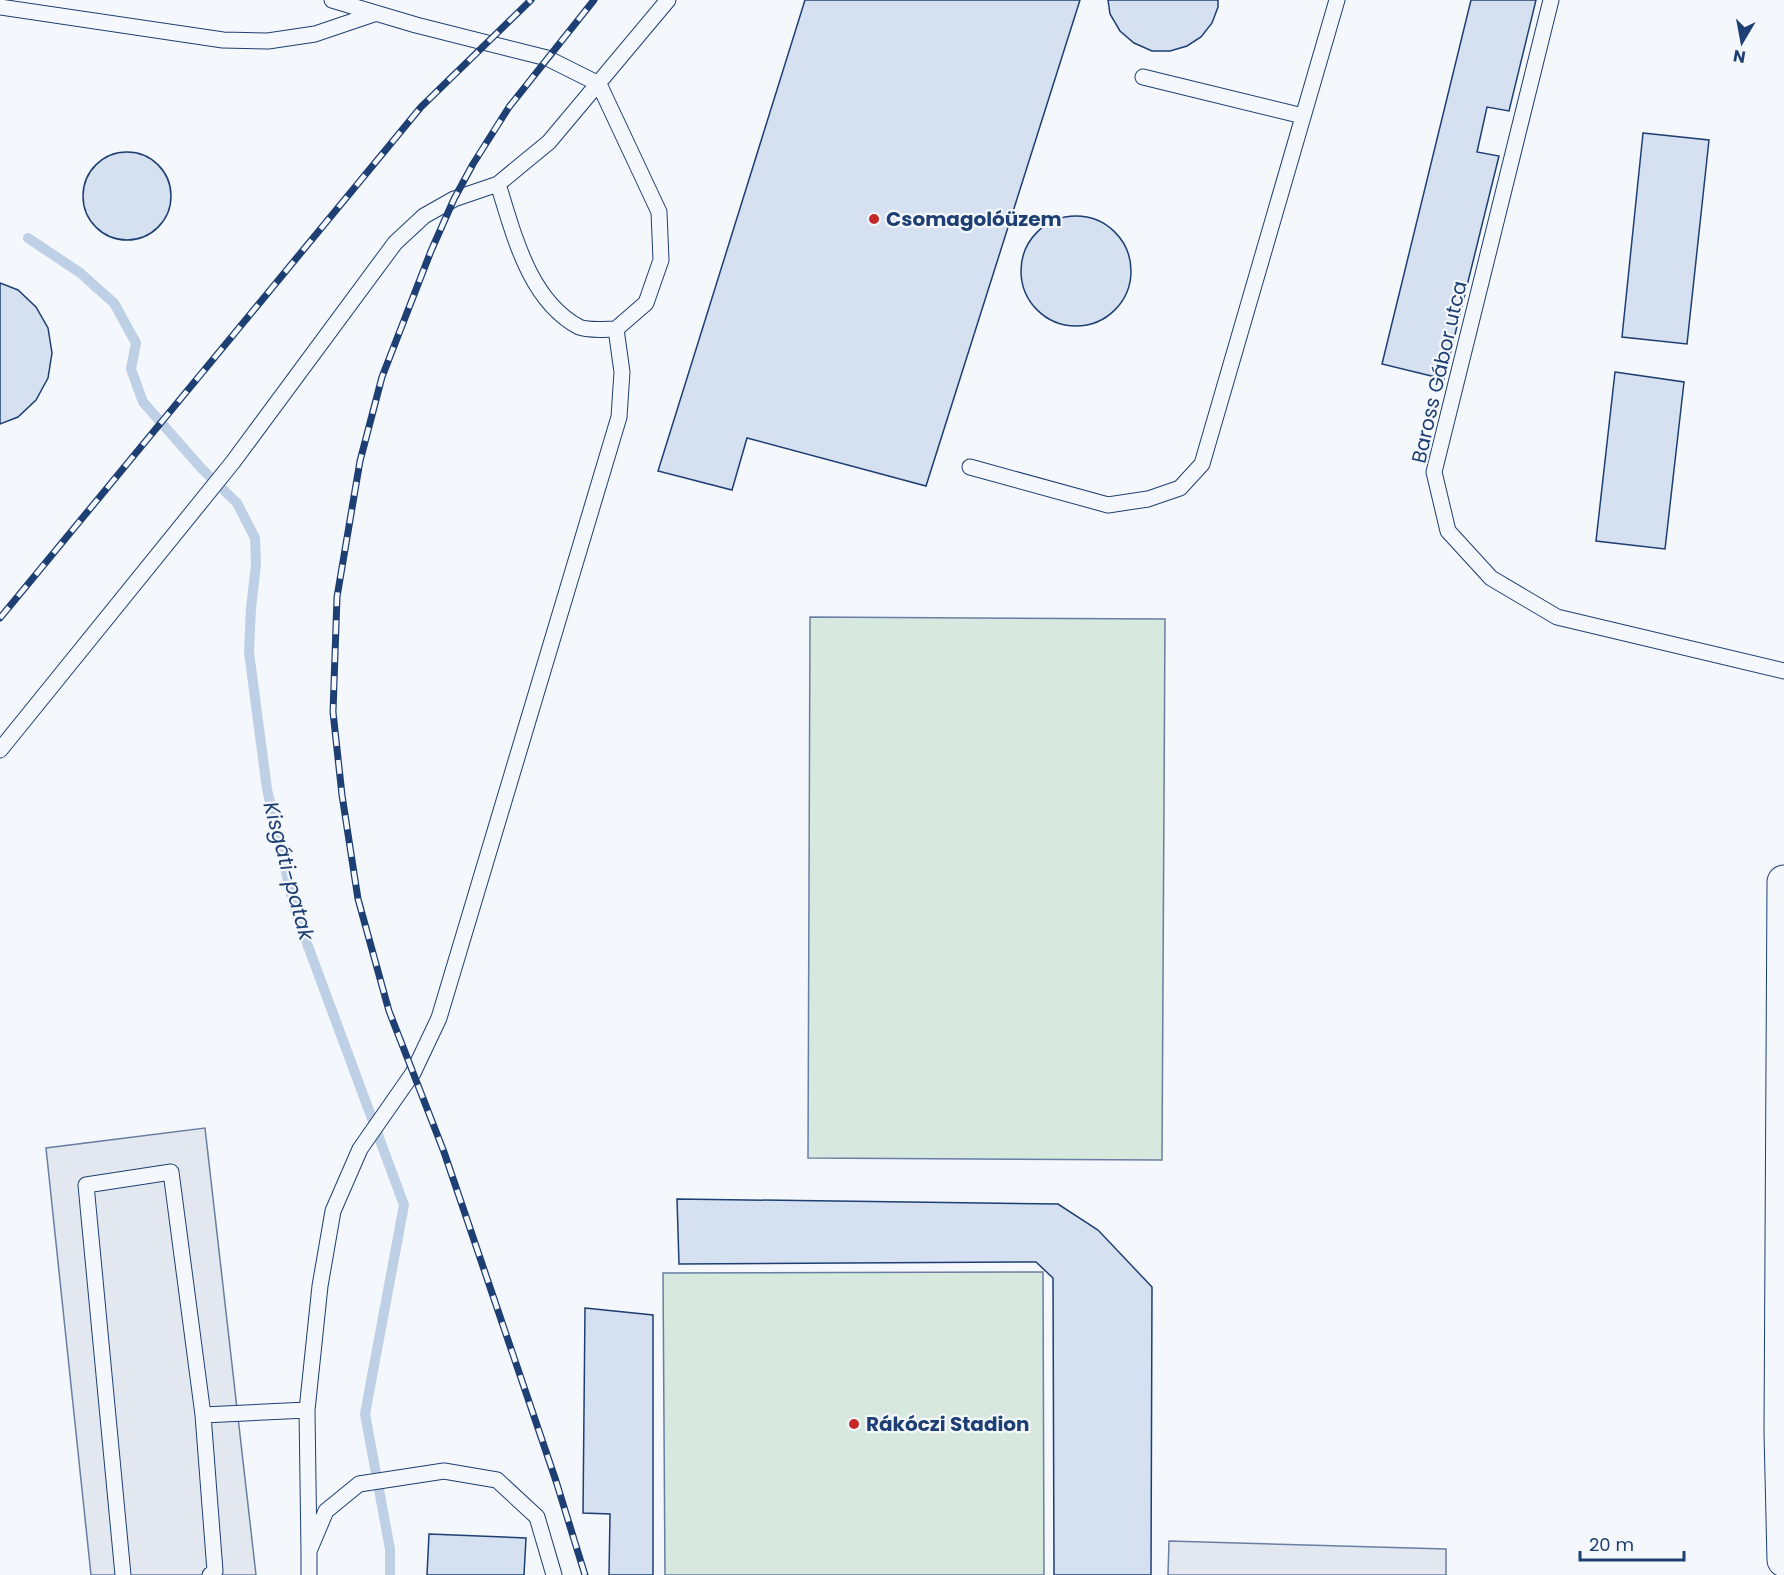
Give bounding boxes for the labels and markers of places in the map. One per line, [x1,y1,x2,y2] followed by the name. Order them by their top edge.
[886,205,1062,233] place label: Csomagolóüzem
[867,212,881,226] marker: Csomagolóüzem
[866,1410,1030,1438] place label: Rákóczi Stadion
[847,1417,861,1431] marker: Rákóczi Stadion

